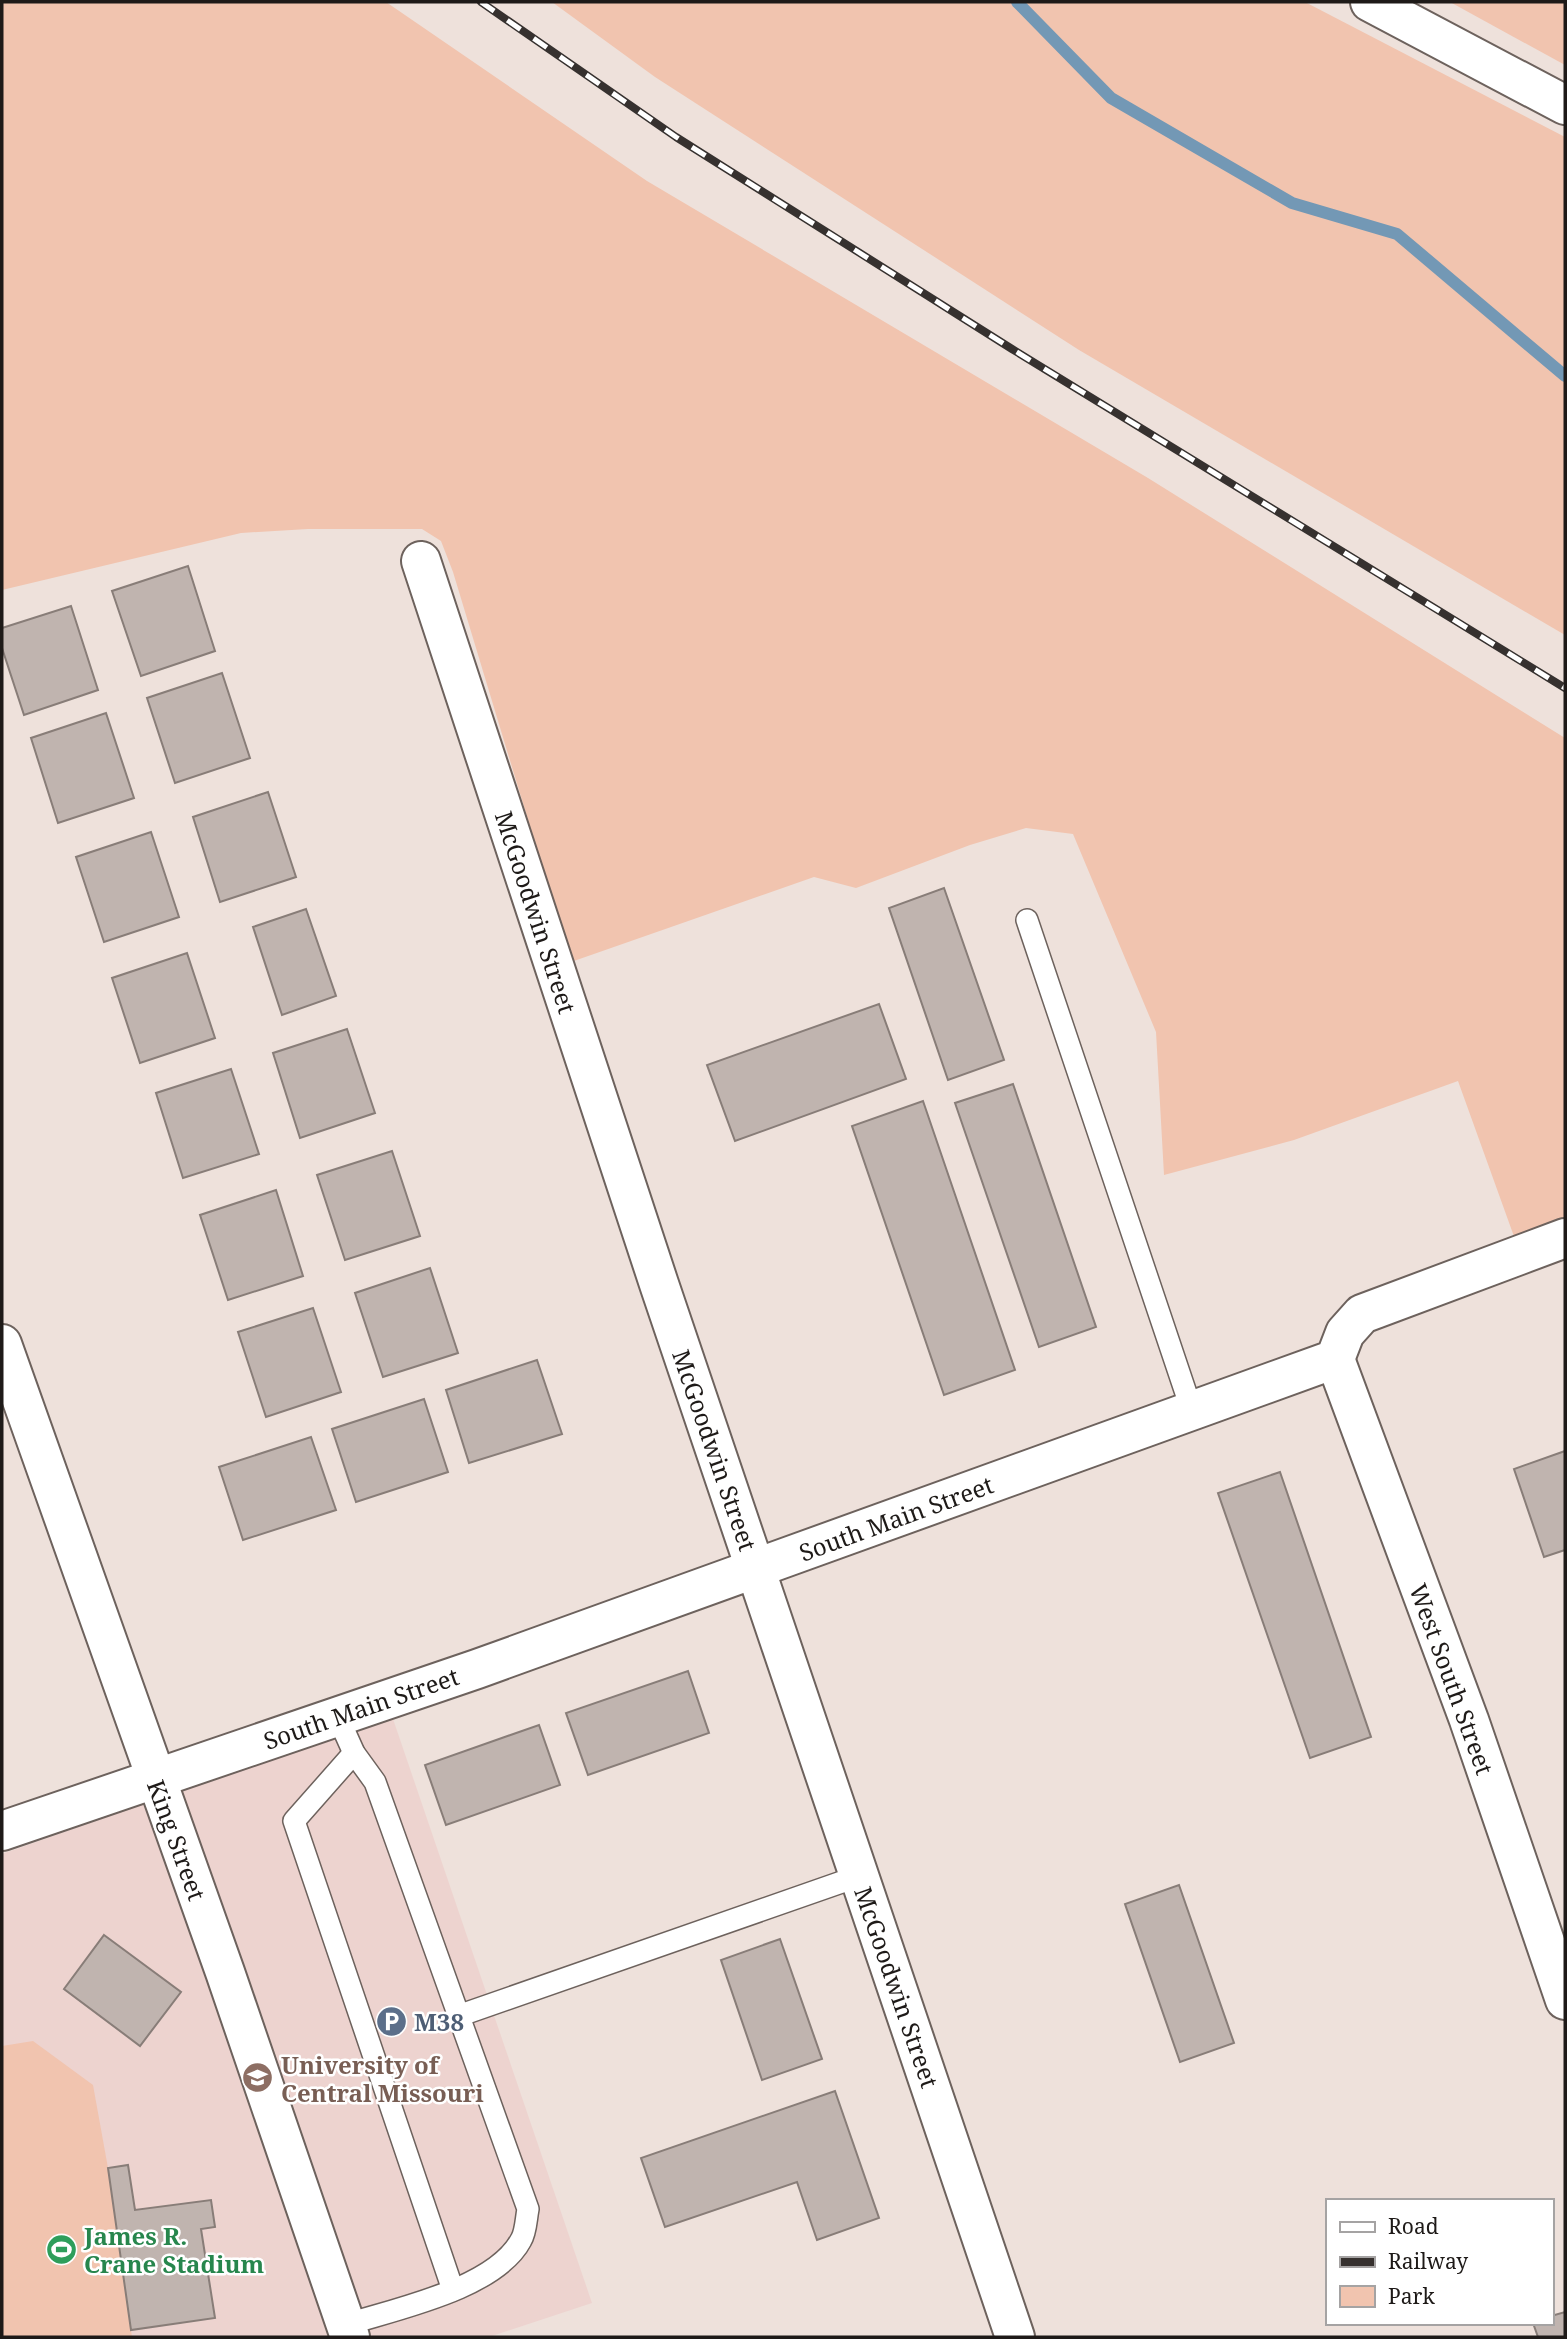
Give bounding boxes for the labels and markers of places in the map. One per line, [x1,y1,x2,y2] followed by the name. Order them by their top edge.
[374,2004,408,2038] parking icon: M38
[414,2005,464,2038] place label: M38
[281,2048,484,2109] place label: University of Central Missouri
[241,2061,275,2095] school or university icon: University of Central Missouri
[83,2219,265,2280] place label: James R. Crane Stadium
[44,2232,78,2266] sports icon: James R. Crane Stadium

